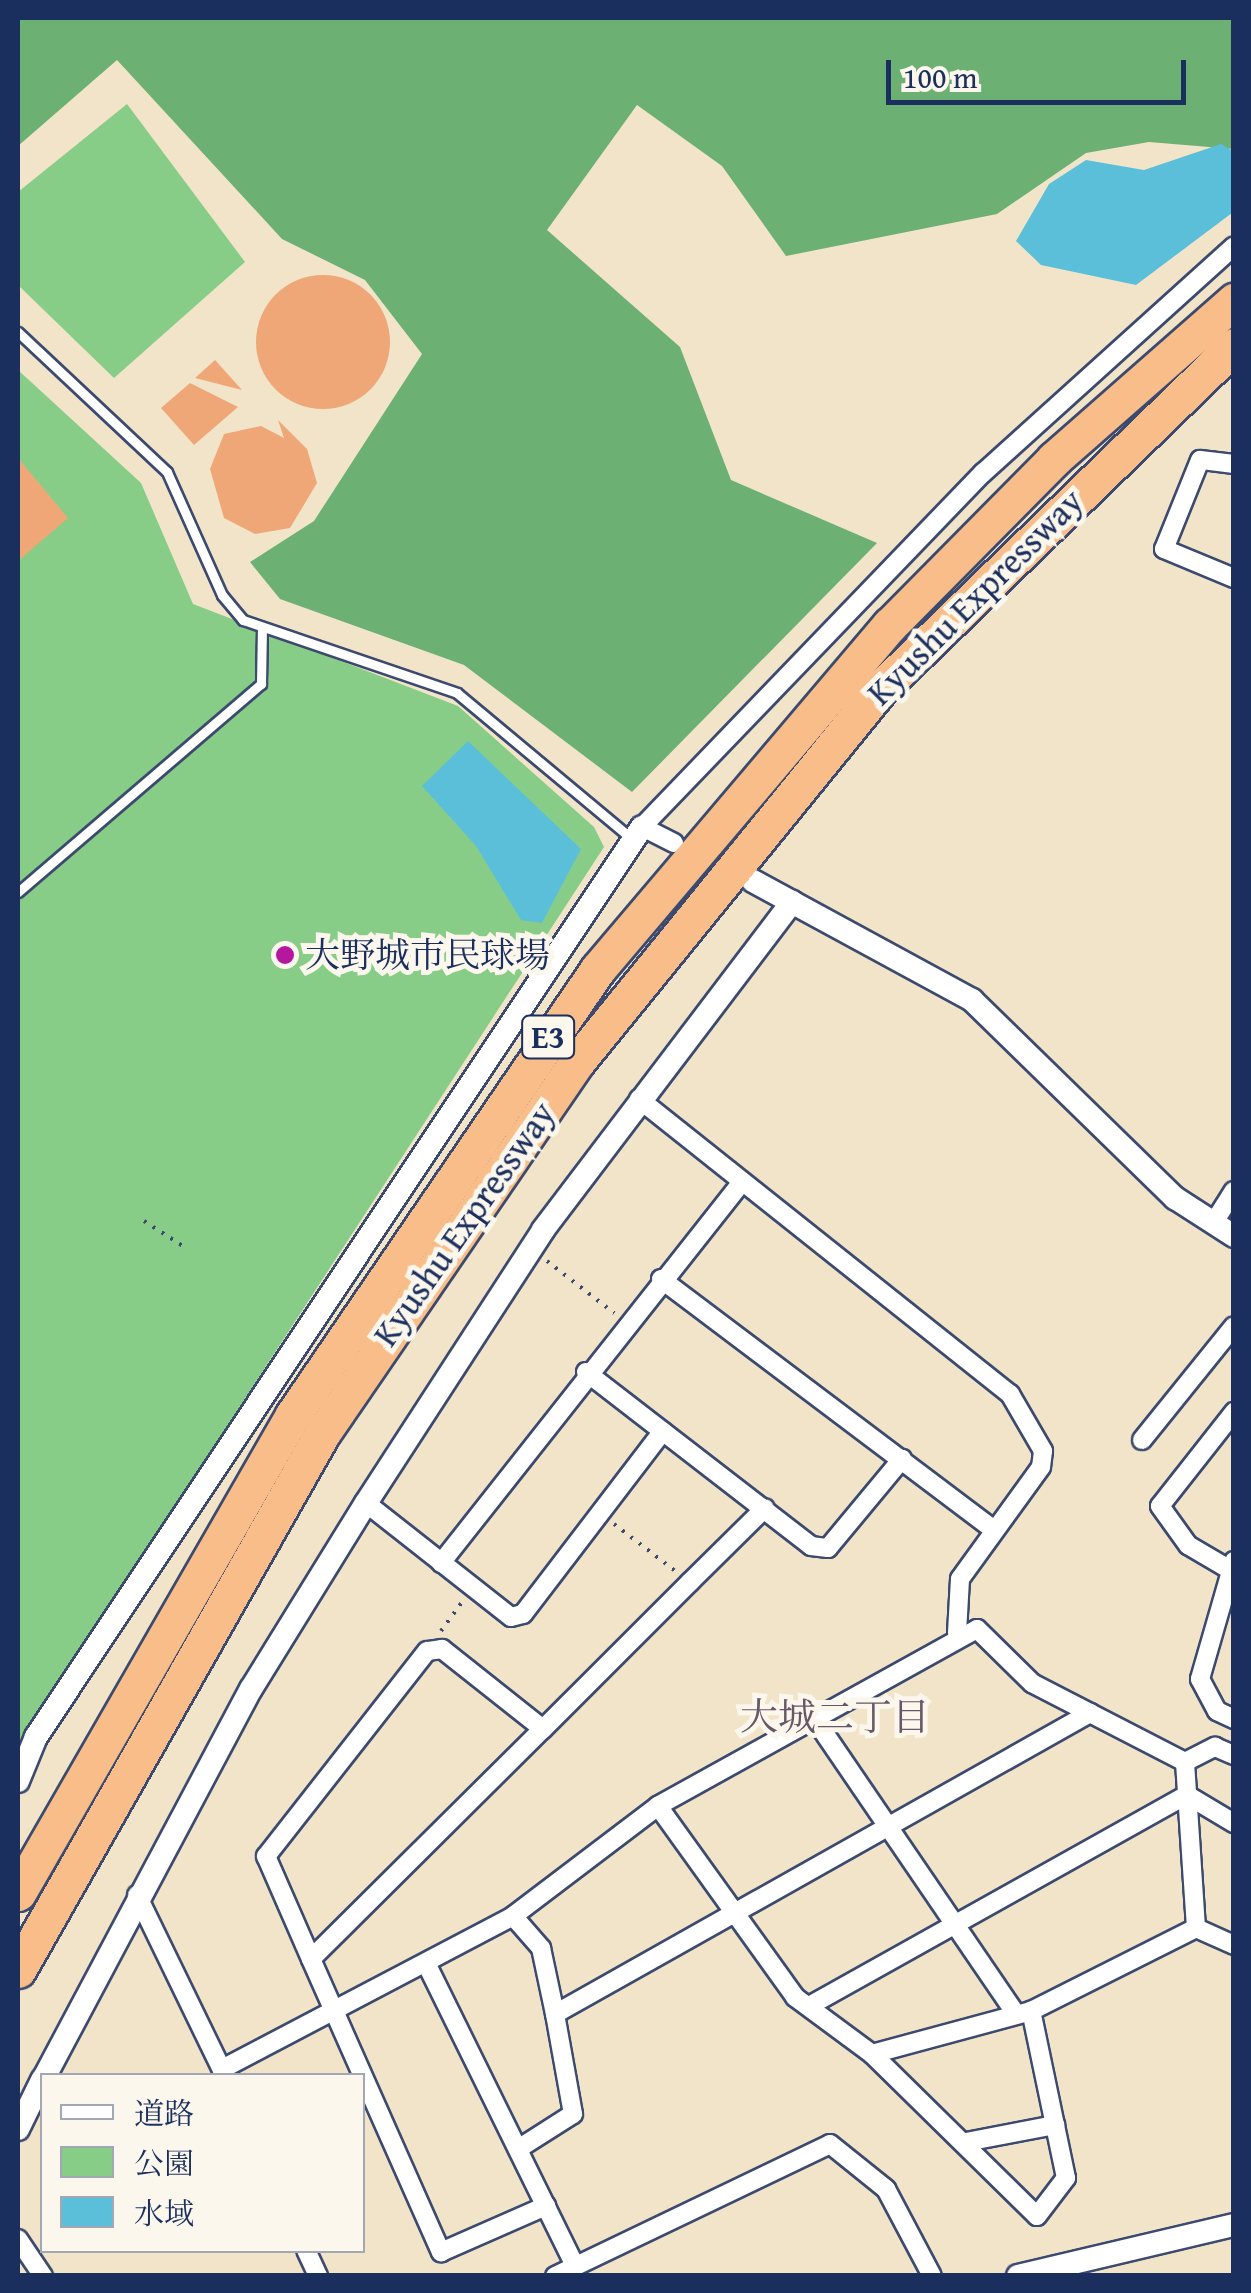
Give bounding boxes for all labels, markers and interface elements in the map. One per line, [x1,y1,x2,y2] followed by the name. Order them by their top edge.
[891,40,1191,102] scale bar
[903,55,977,99] text: 100 m
[858,480,1092,714] street label: Kyushu Expressway
[305,934,550,976] place label: 大野城市民球場
[274,944,296,966] marker: 大野城市民球場
[520,1010,576,1064] road number: E3
[364,1094,564,1354] street label: Kyushu Expressway
[740,1694,930,1740] district label: 大城二丁目
[40,2073,365,2253] legend
[134,2091,194,2135] text: 道路
[134,2141,194,2185] text: 公園
[134,2191,194,2235] text: 水域

